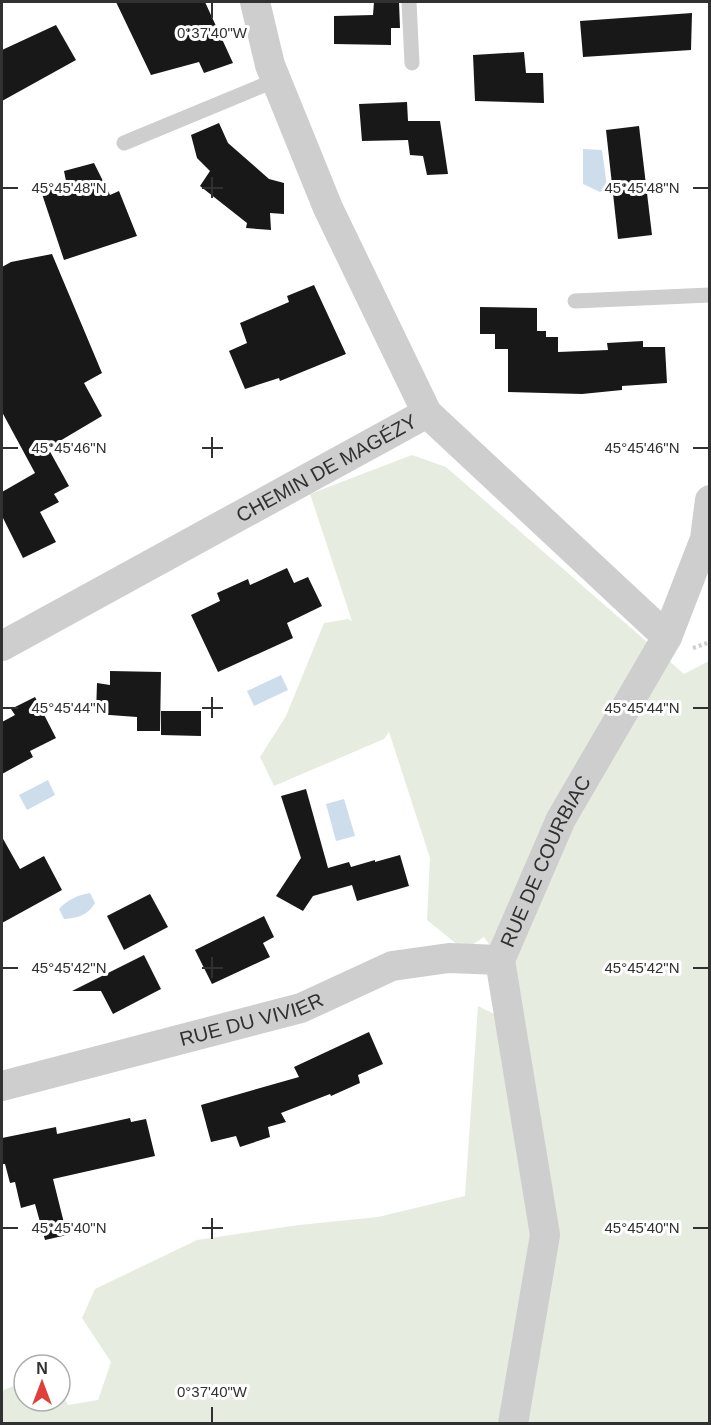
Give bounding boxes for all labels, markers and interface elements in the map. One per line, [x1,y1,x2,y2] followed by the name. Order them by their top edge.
[177,24,248,41] text: 0°37'40"W
[31,179,107,196] text: 45°45'48"N
[604,179,680,196] text: 45°45'48"N
[232,410,420,526] street label: CHEMIN DE MAGÉZY
[31,439,107,456] text: 45°45'46"N
[604,439,680,456] text: 45°45'46"N
[31,699,107,716] text: 45°45'44"N
[604,699,680,716] text: 45°45'44"N
[496,772,595,950] street label: RUE DE COURBIAC
[31,959,107,976] text: 45°45'42"N
[604,959,680,976] text: 45°45'42"N
[177,988,326,1050] street label: RUE DU VIVIER
[31,1219,107,1236] text: 45°45'40"N
[604,1219,680,1236] text: 45°45'40"N
[12,1353,72,1413] north arrow
[36,1360,48,1377] text: N
[177,1383,248,1400] text: 0°37'40"W

